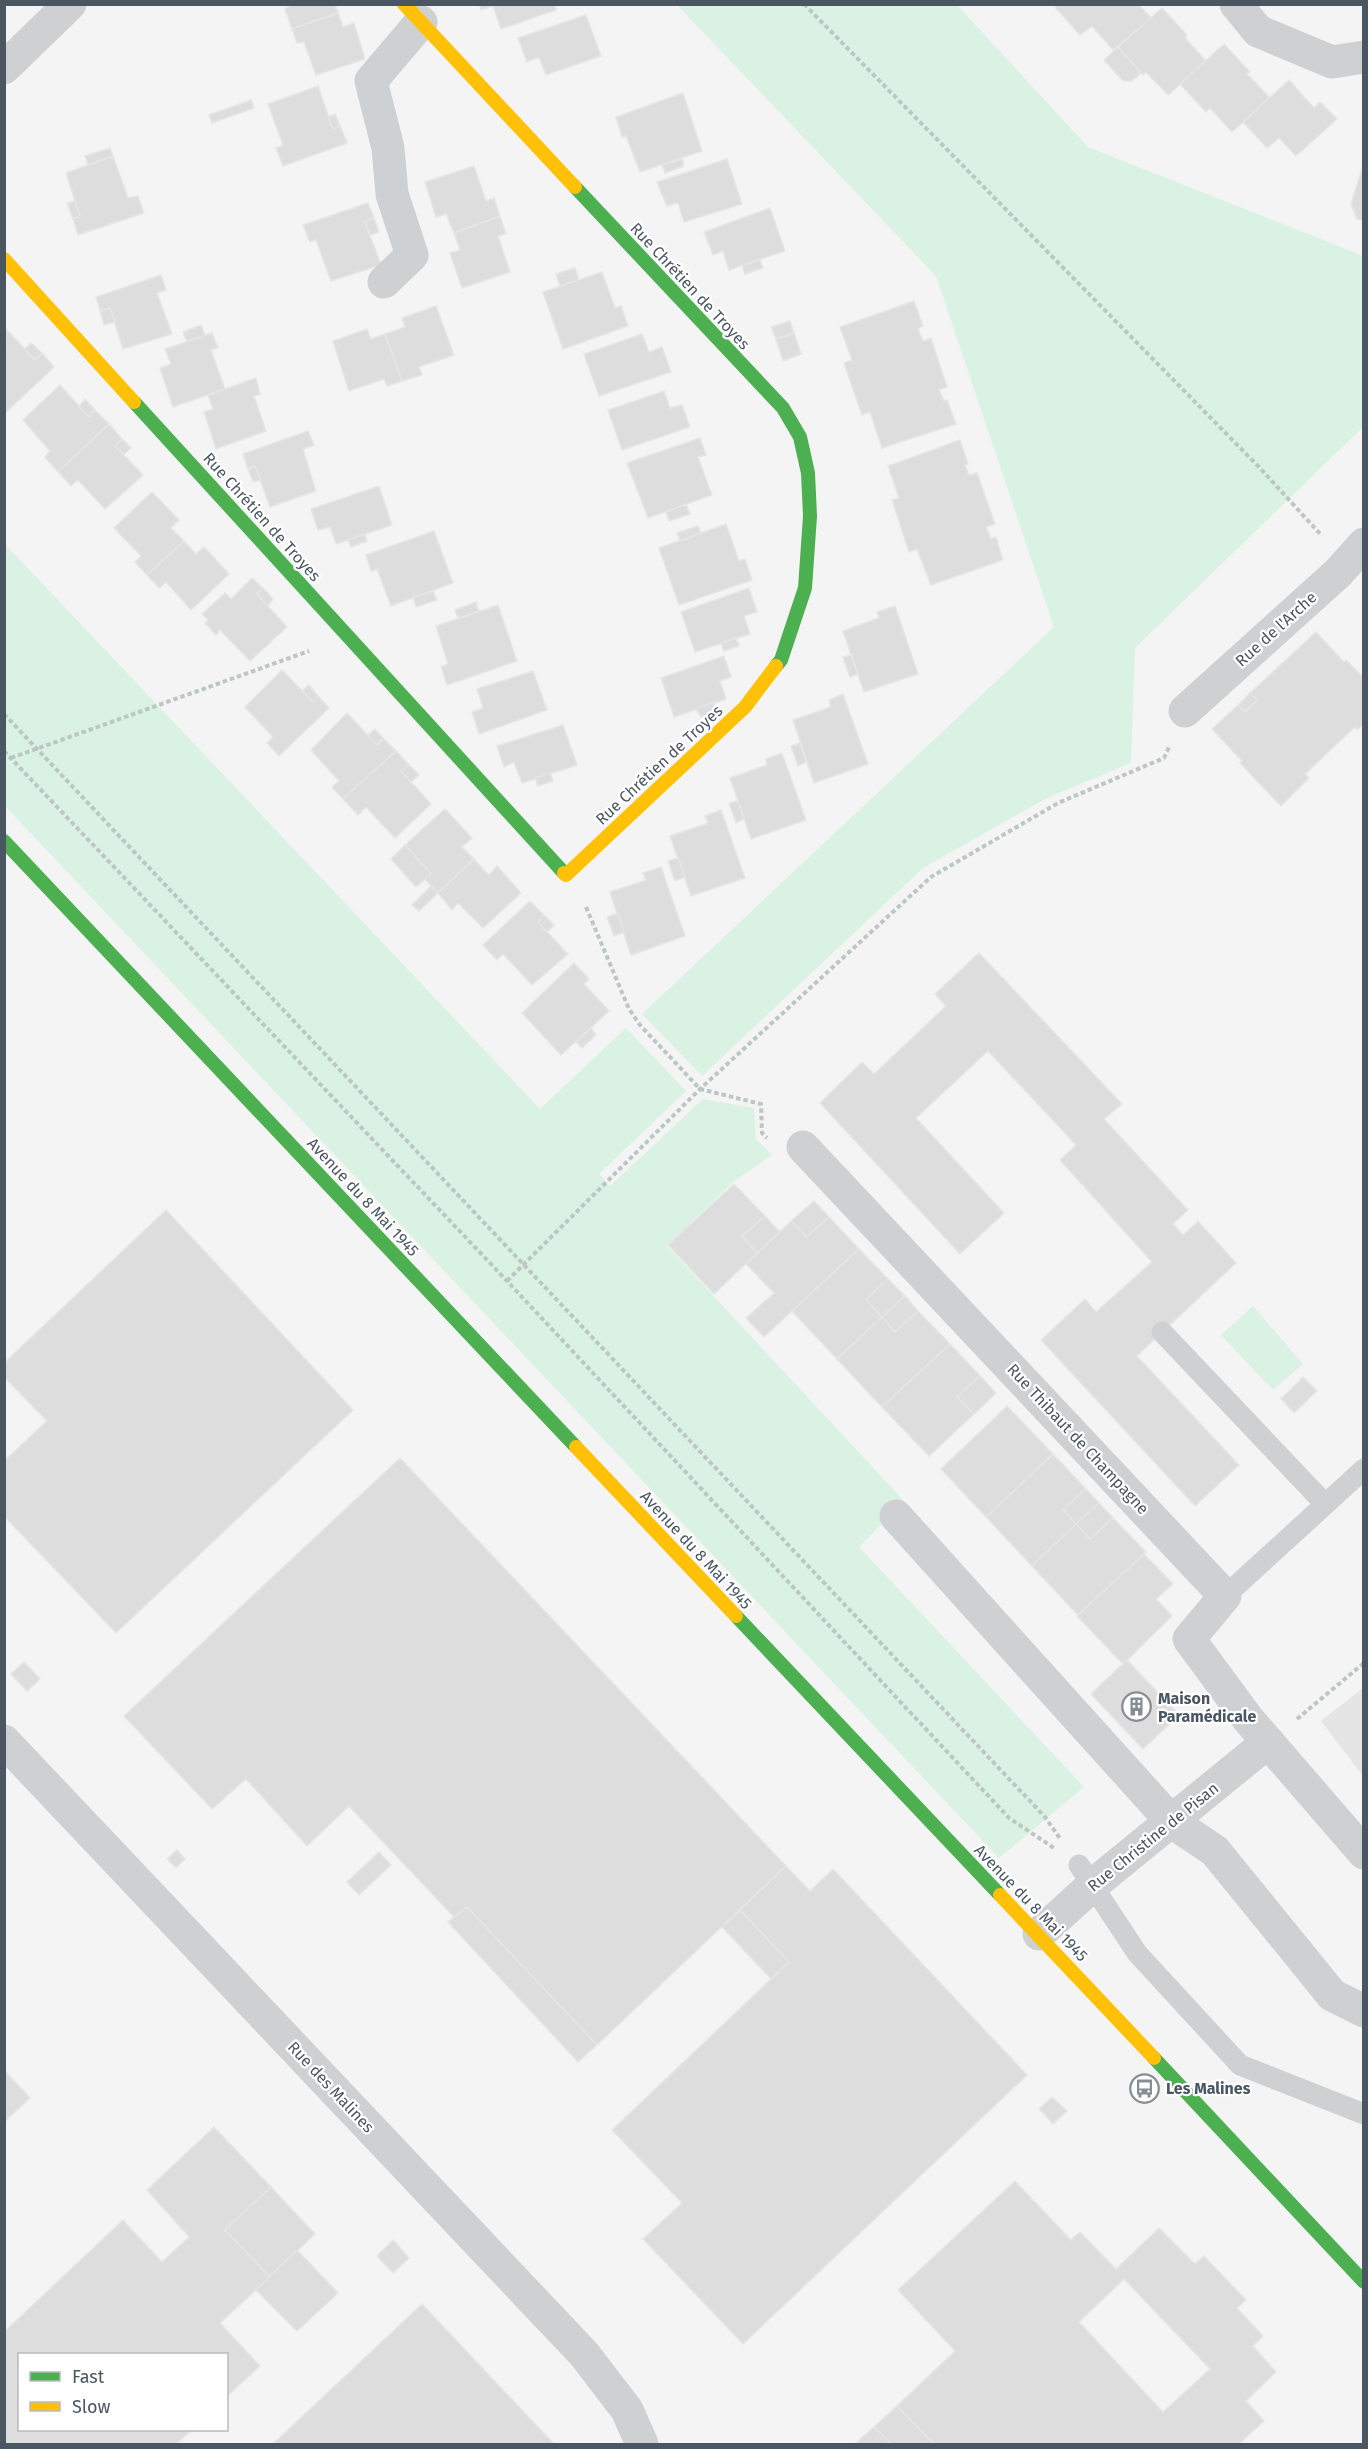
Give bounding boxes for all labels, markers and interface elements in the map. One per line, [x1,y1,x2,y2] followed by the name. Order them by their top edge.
[626,219,754,353] street label: Rue Chrétien de Troyes
[199,449,325,585] street label: Rue Chrétien de Troyes
[1232,588,1320,670] street label: Rue de l'Arche
[592,701,726,829] street label: Rue Chrétien de Troyes
[303,1134,423,1260] street label: Avenue du 8 Mai 1945
[1003,1360,1153,1518] street label: Rue Thibaut de Champagne
[636,1487,756,1613] street label: Avenue du 8 Mai 1945
[1158,1689,1256,1726] place label: Maison Paramédicale
[1121,1691,1153,1723] building icon: Maison Paramédicale
[1084,1778,1222,1896] street label: Rue Christine de Pisan
[970,1841,1092,1965] street label: Avenue du 8 Mai 1945
[284,2037,378,2137] street label: Rue des Malines
[1129,2072,1161,2104] bus stop icon: Les Malines
[1166,2079,1251,2098] place label: Les Malines
[18,2353,228,2431] legend
[72,2366,105,2388] text: Fast
[72,2396,111,2418] text: Slow

